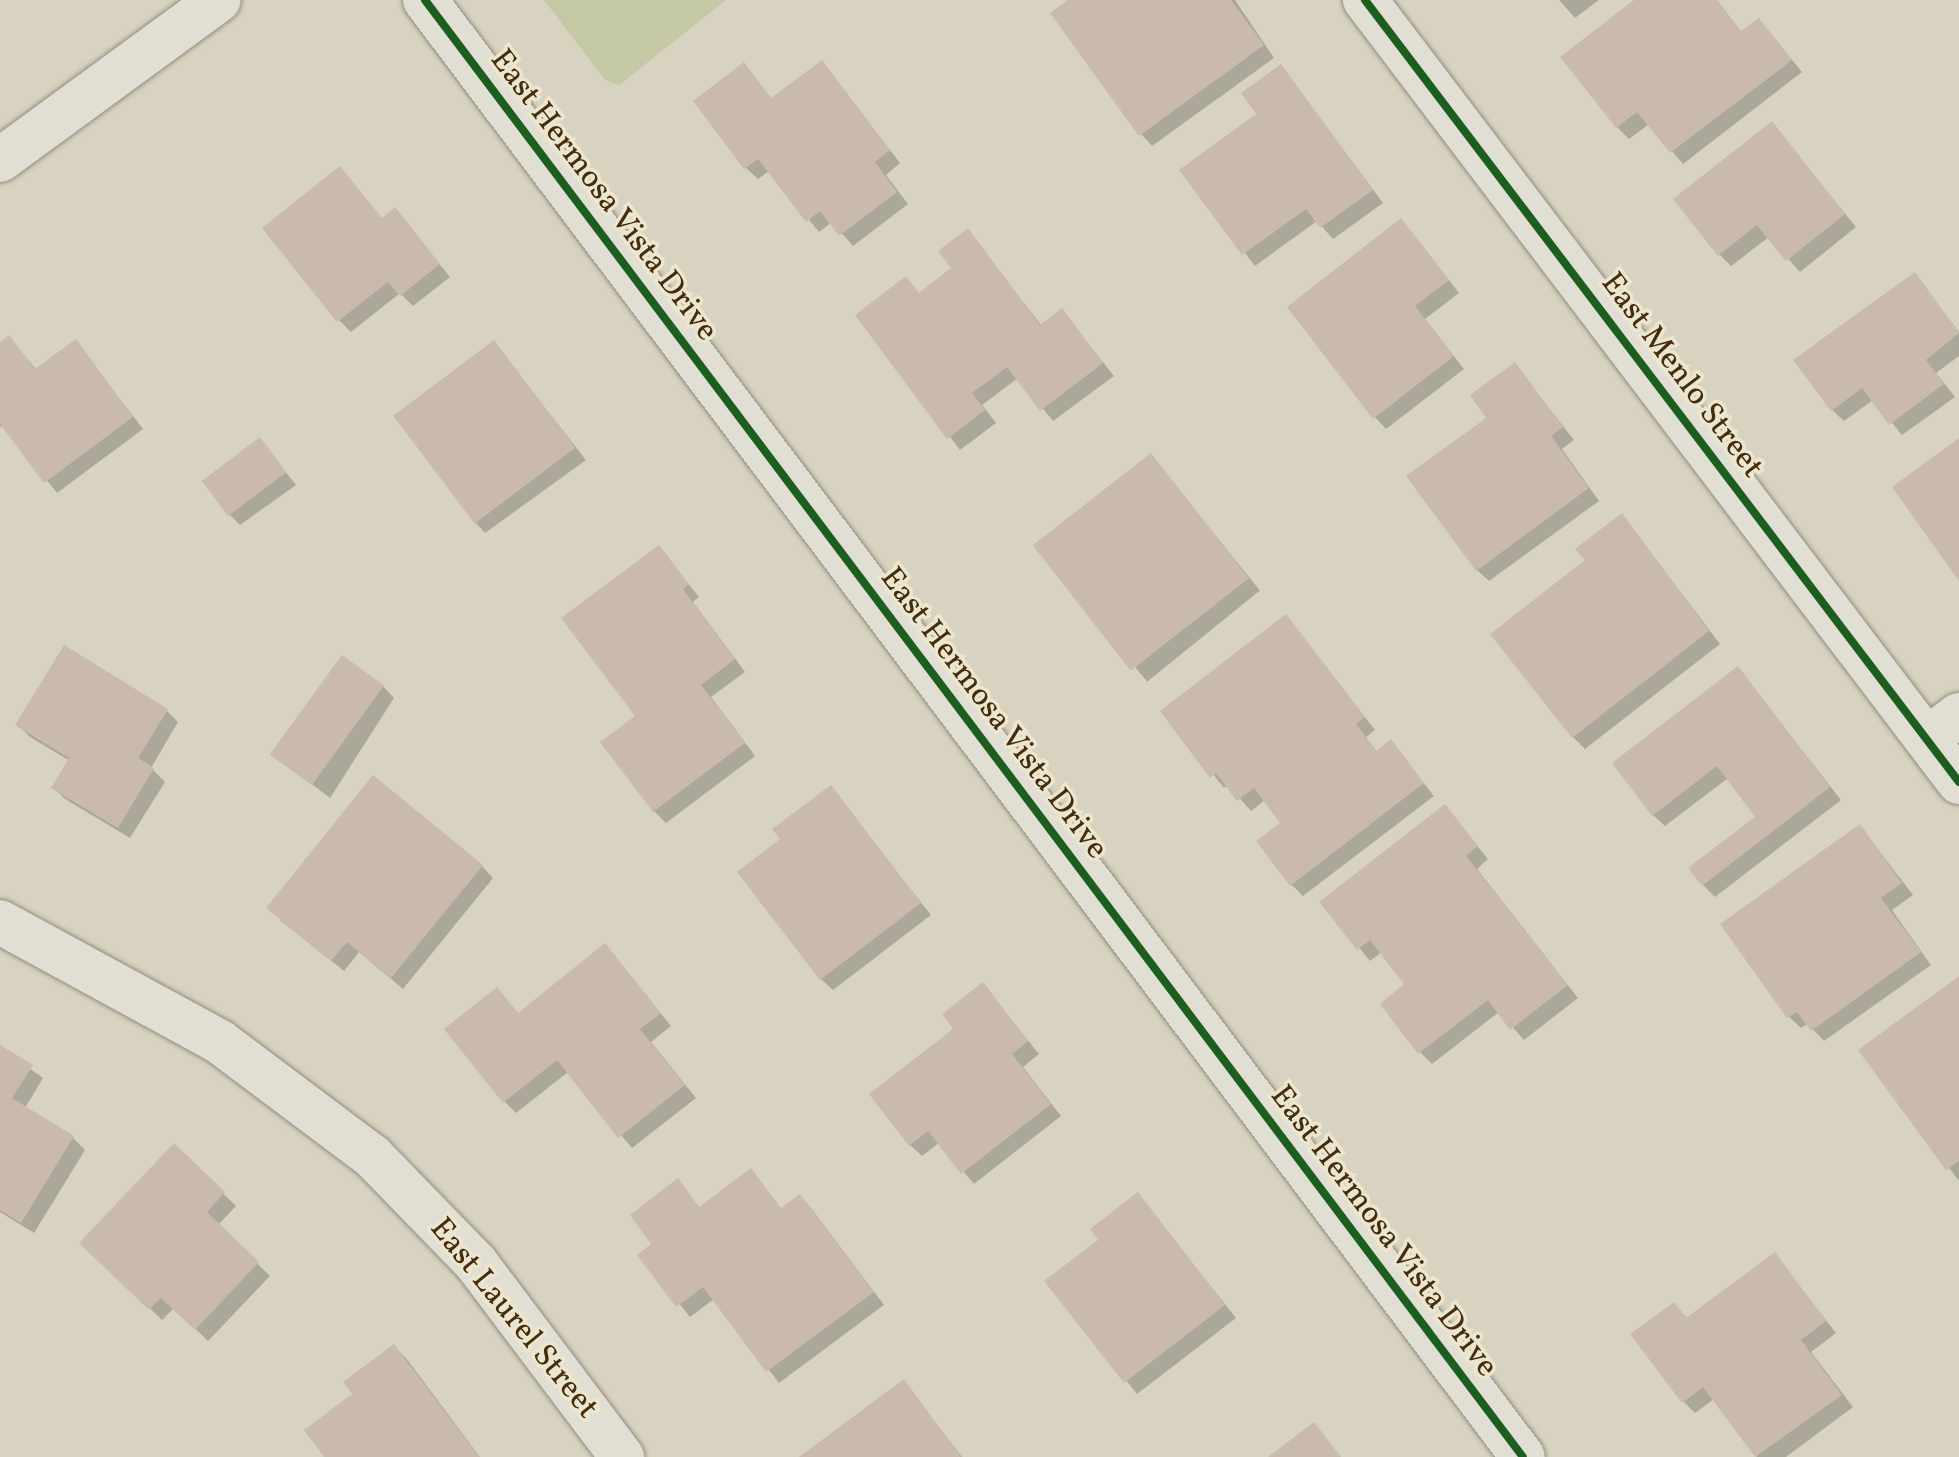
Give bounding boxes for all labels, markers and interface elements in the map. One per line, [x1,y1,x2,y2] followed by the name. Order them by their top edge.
[481,42,725,350] street label: East Hermosa Vista Drive
[1591,266,1771,486] street label: East Menlo Street
[871,560,1115,868] street label: East Hermosa Vista Drive
[1261,1078,1505,1386] street label: East Hermosa Vista Drive
[420,1211,606,1427] street label: East Laurel Street

